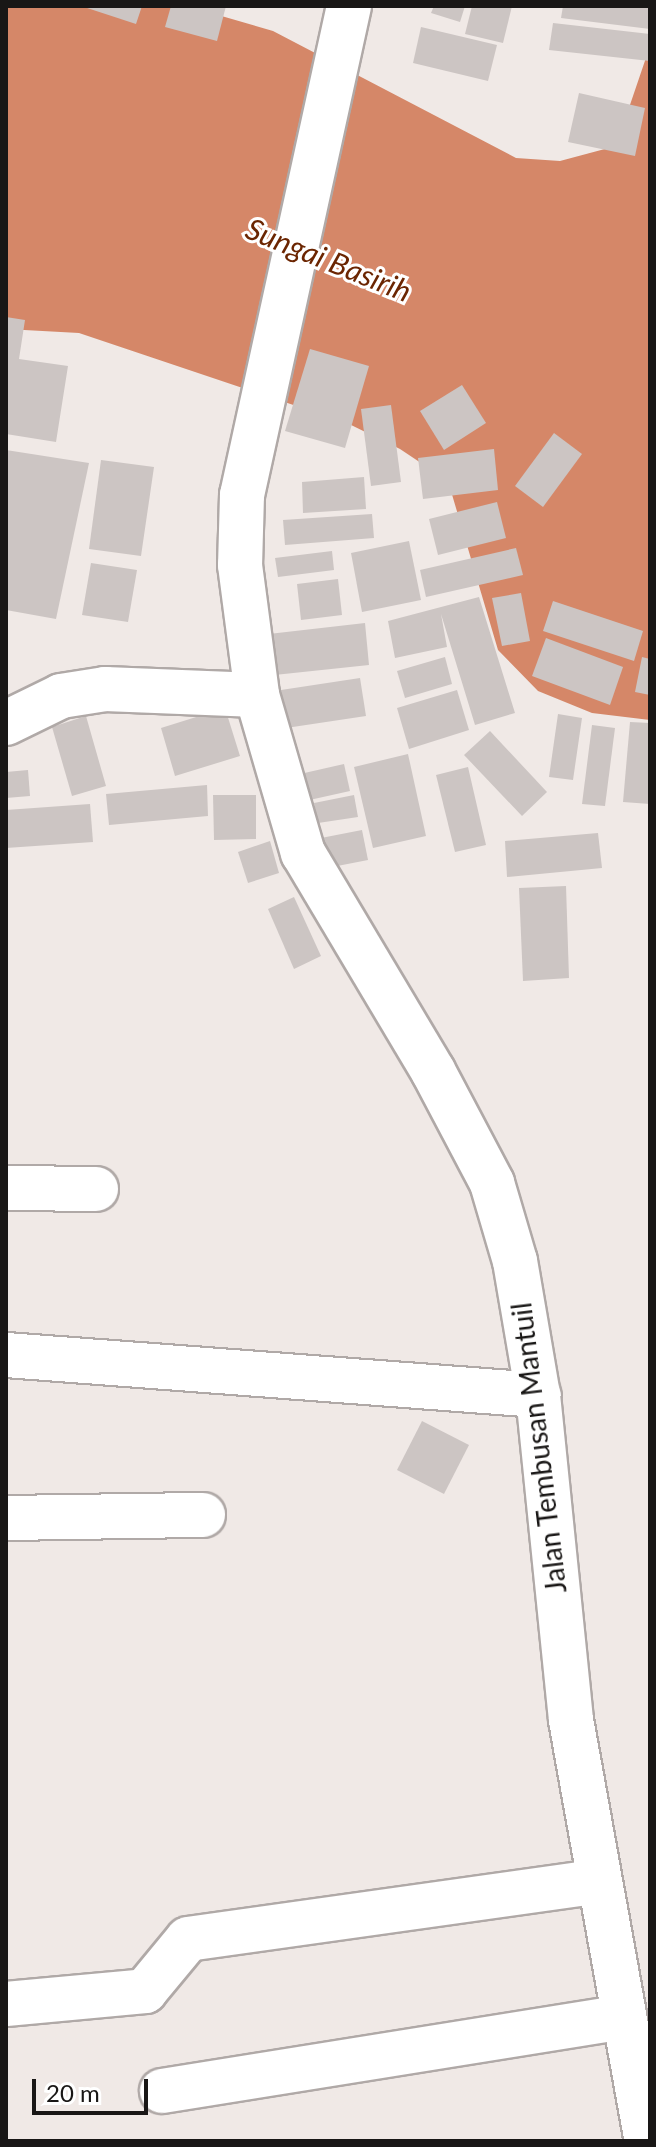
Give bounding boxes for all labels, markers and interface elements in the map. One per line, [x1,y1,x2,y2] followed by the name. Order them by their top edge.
[241,209,417,309] water label: Sungai Basirih
[503,1300,573,1596] street label: Jalan Tembusan Mantuil
[36,2063,152,2113] scale bar
[46,2078,100,2107] text: 20 m

